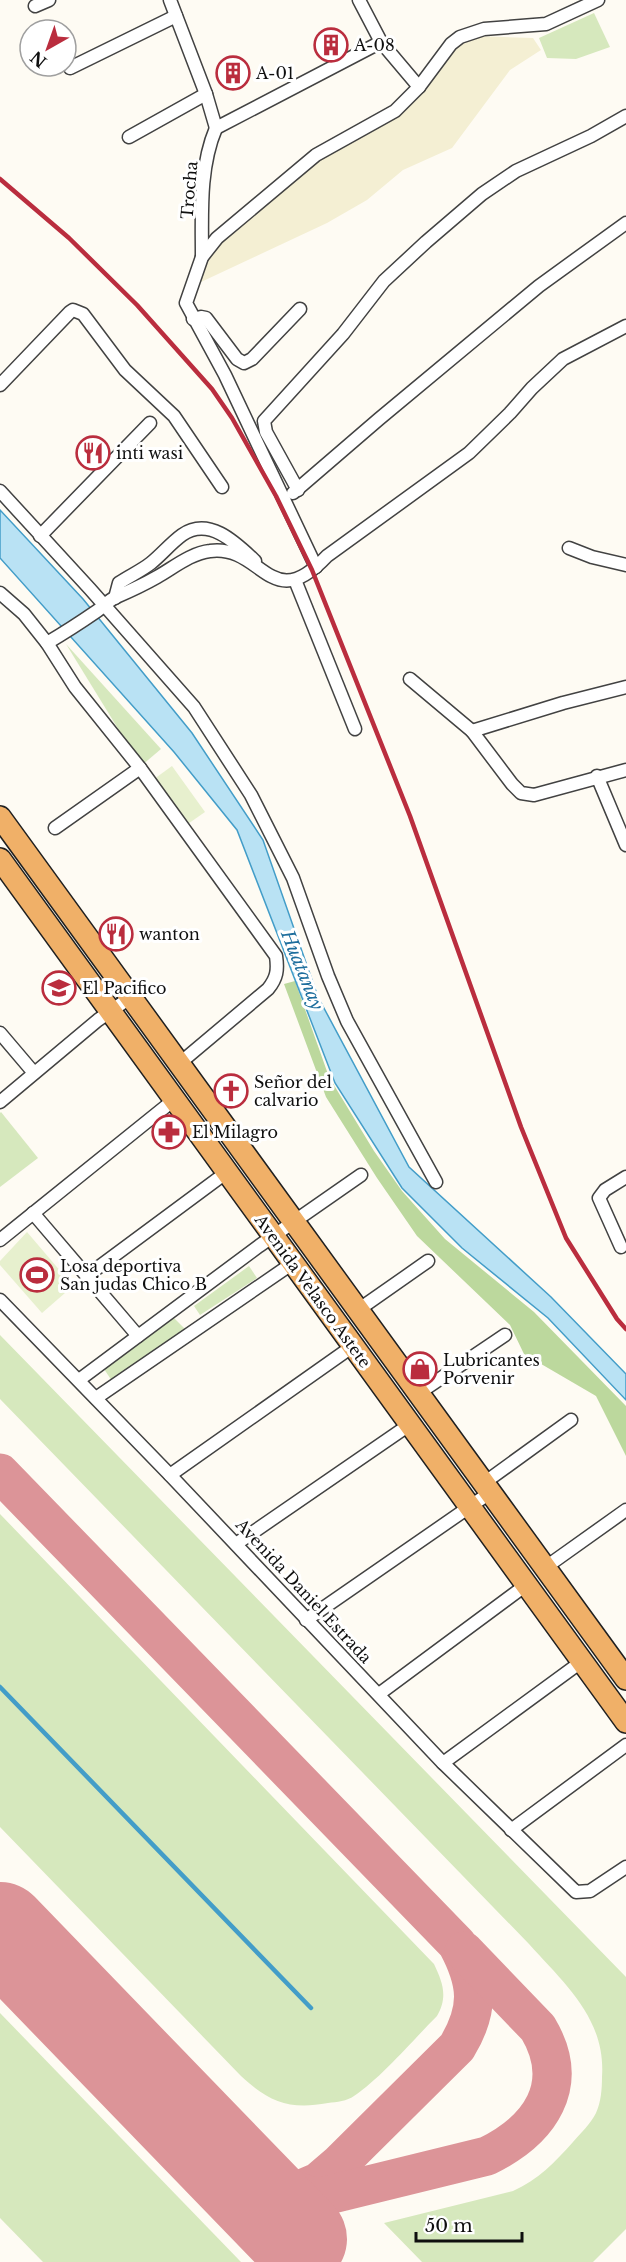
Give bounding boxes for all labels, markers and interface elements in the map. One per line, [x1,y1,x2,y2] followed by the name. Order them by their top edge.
[18,18,78,78] north arrow
[313,27,349,63] building icon: A-08
[353,35,395,55] place label: A-08
[26,47,51,72] text: N
[215,55,251,91] building icon: A-01
[255,63,294,83] place label: A-01
[177,160,202,220] street label: Trocha
[75,435,111,471] restaurant icon: inti wasi
[116,443,184,463] place label: inti wasi
[98,916,134,952] restaurant icon: wanton
[139,924,200,944] place label: wanton
[276,926,328,1014] water label: Huatanay
[41,970,77,1006] school or university icon: El Pacifico
[82,978,167,998] place label: El Pacifico
[254,1072,332,1110] place label: Señor del calvario
[213,1073,249,1109] church icon: Señor del calvario
[151,1114,187,1150] pharmacy icon: El Milagro
[192,1122,278,1142] place label: El Milagro
[250,1210,375,1372] street label: Avenida Velasco Astete
[60,1256,207,1294] place label: Losa deportiva San judas Chico B
[19,1257,55,1293] sports icon: Losa deportiva San judas Chico B
[443,1350,540,1388] place label: Lubricantes Porvenir
[402,1351,438,1387] shop icon: Lubricantes Porvenir
[231,1514,376,1667] street label: Avenida Daniel Estrada
[416,2205,522,2243] scale bar
[425,2215,473,2237] text: 50 m

